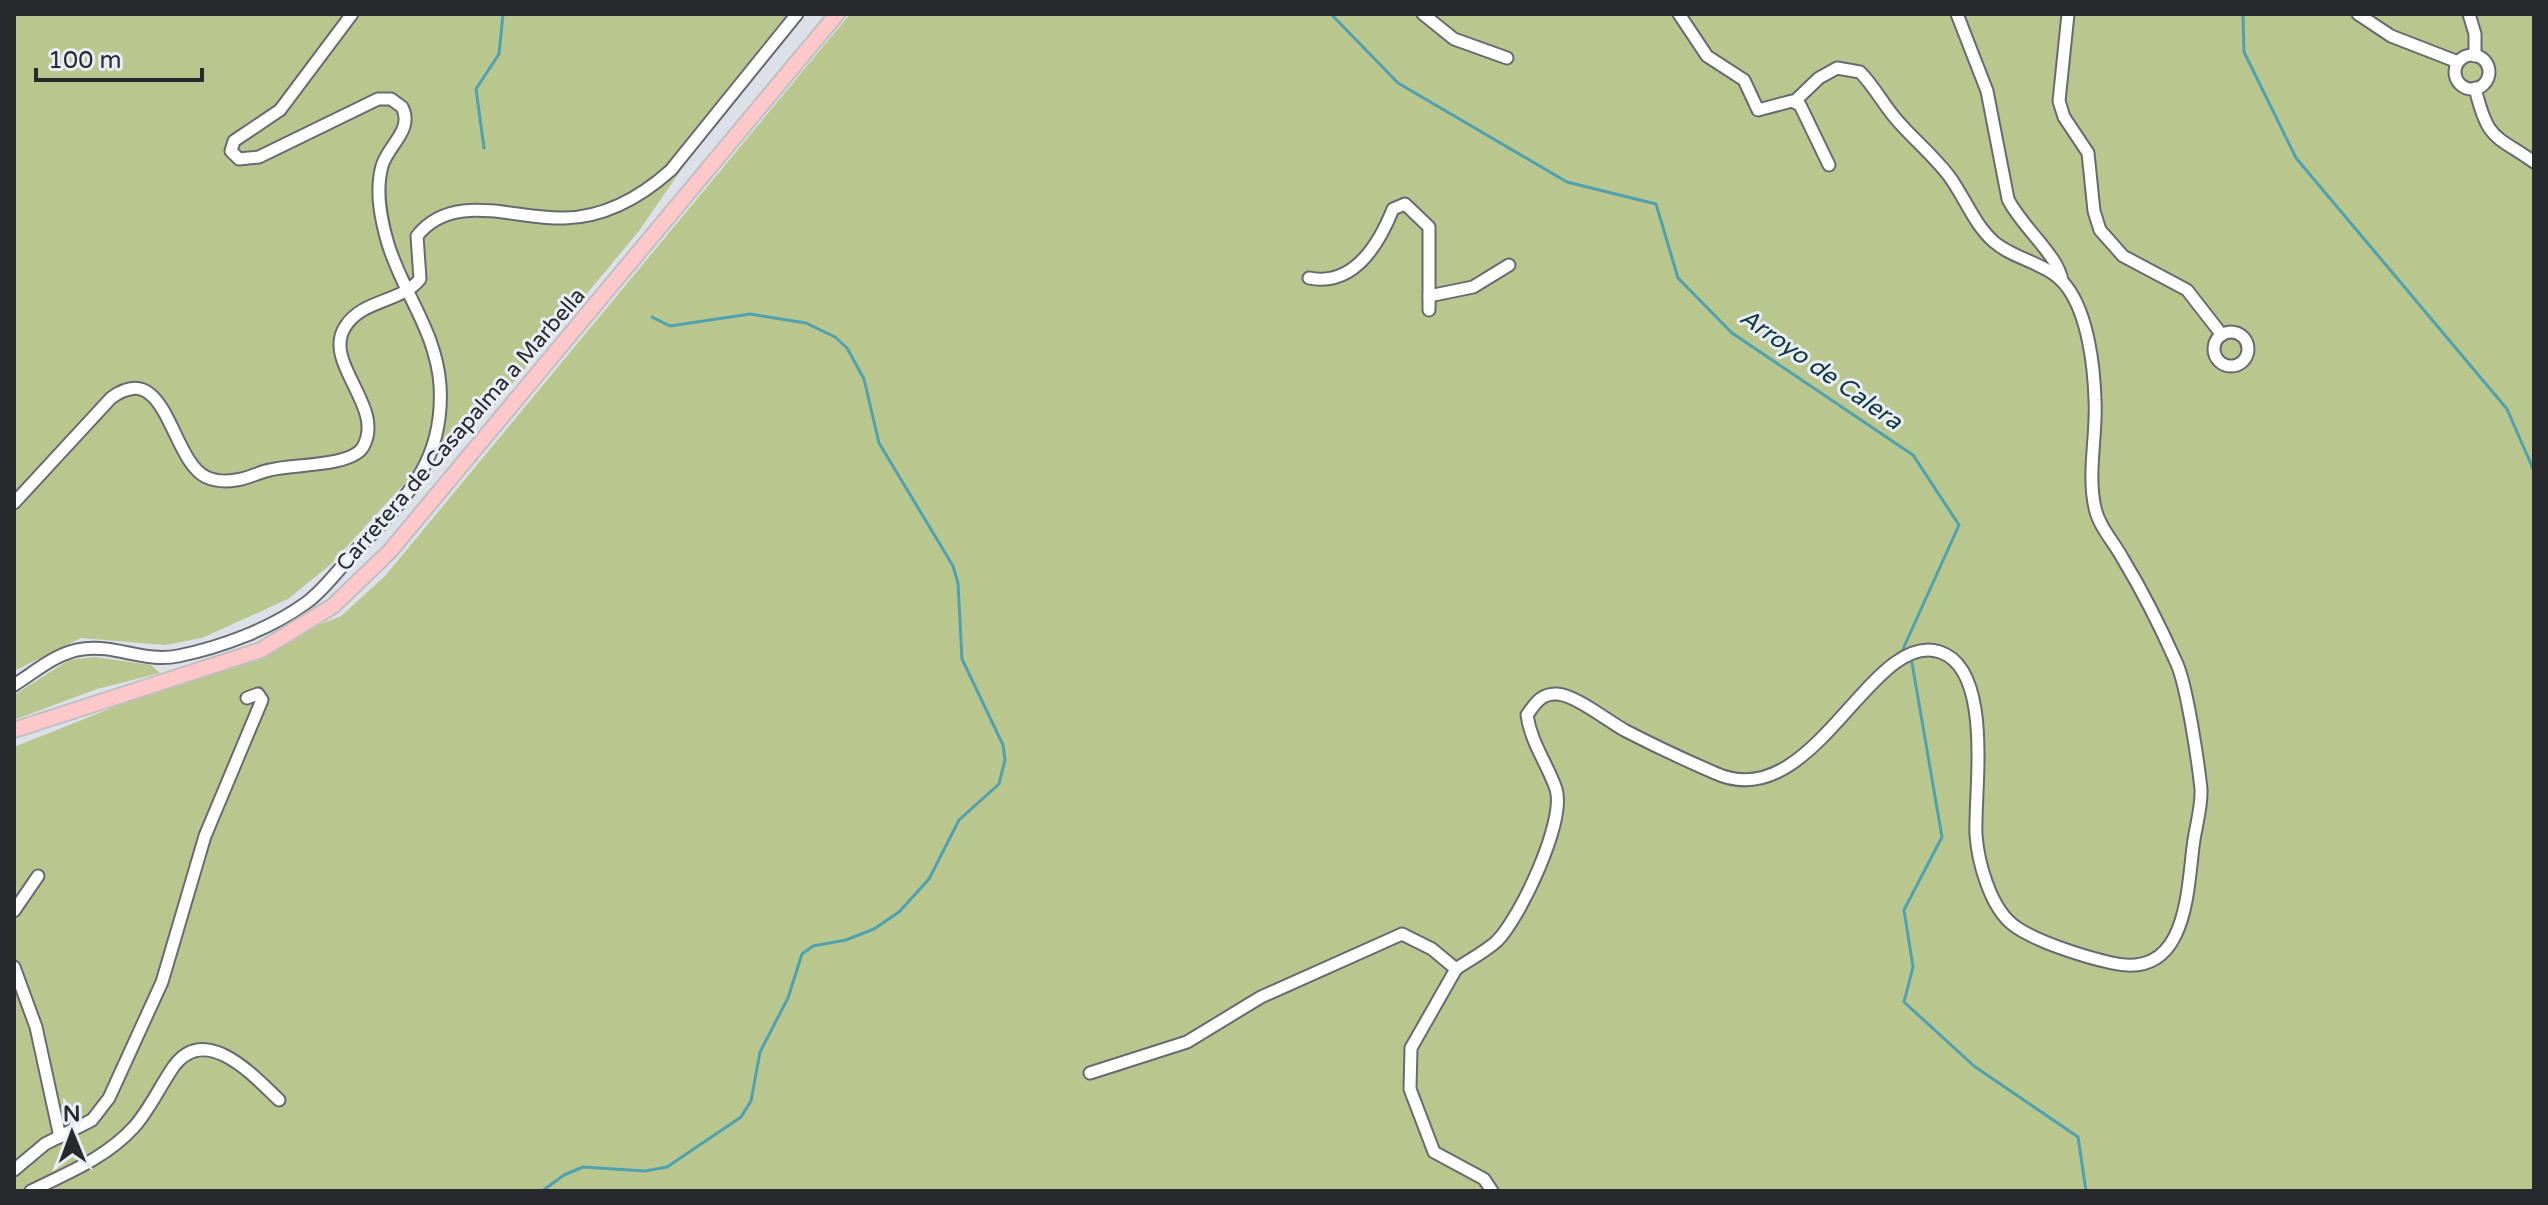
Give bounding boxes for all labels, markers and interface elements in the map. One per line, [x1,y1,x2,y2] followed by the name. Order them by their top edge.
[36,32,202,82] scale bar
[48,46,122,75] text: 100 m
[331,283,591,576] street label: Carretera de Casapalma a Marbella
[1734,303,1908,436] water label: Arroyo de Calera
[32,1093,112,1173] north arrow
[63,1101,81,1127] text: N

